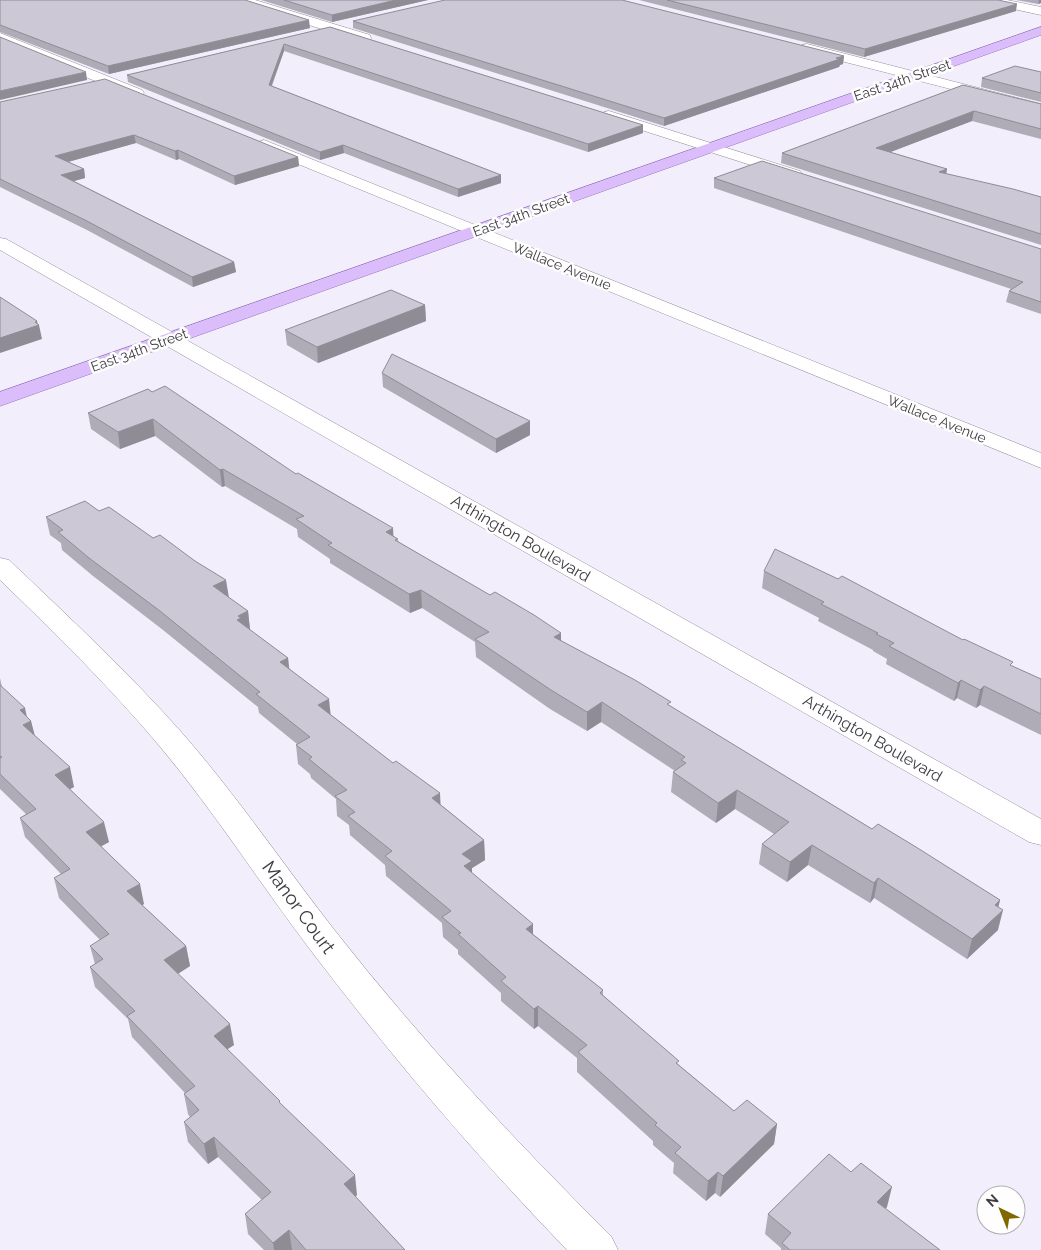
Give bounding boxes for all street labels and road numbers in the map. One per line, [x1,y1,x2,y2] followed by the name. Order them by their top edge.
[851,56,953,104] street label: East 34th Street
[471,190,572,240] street label: East 34th Street
[510,239,614,293] street label: Wallace Avenue
[89,325,190,375] street label: East 34th Street
[885,392,989,446] street label: Wallace Avenue
[448,491,594,586] street label: Arthington Boulevard
[800,691,946,786] street label: Arthington Boulevard
[258,856,340,958] street label: Manor Court

